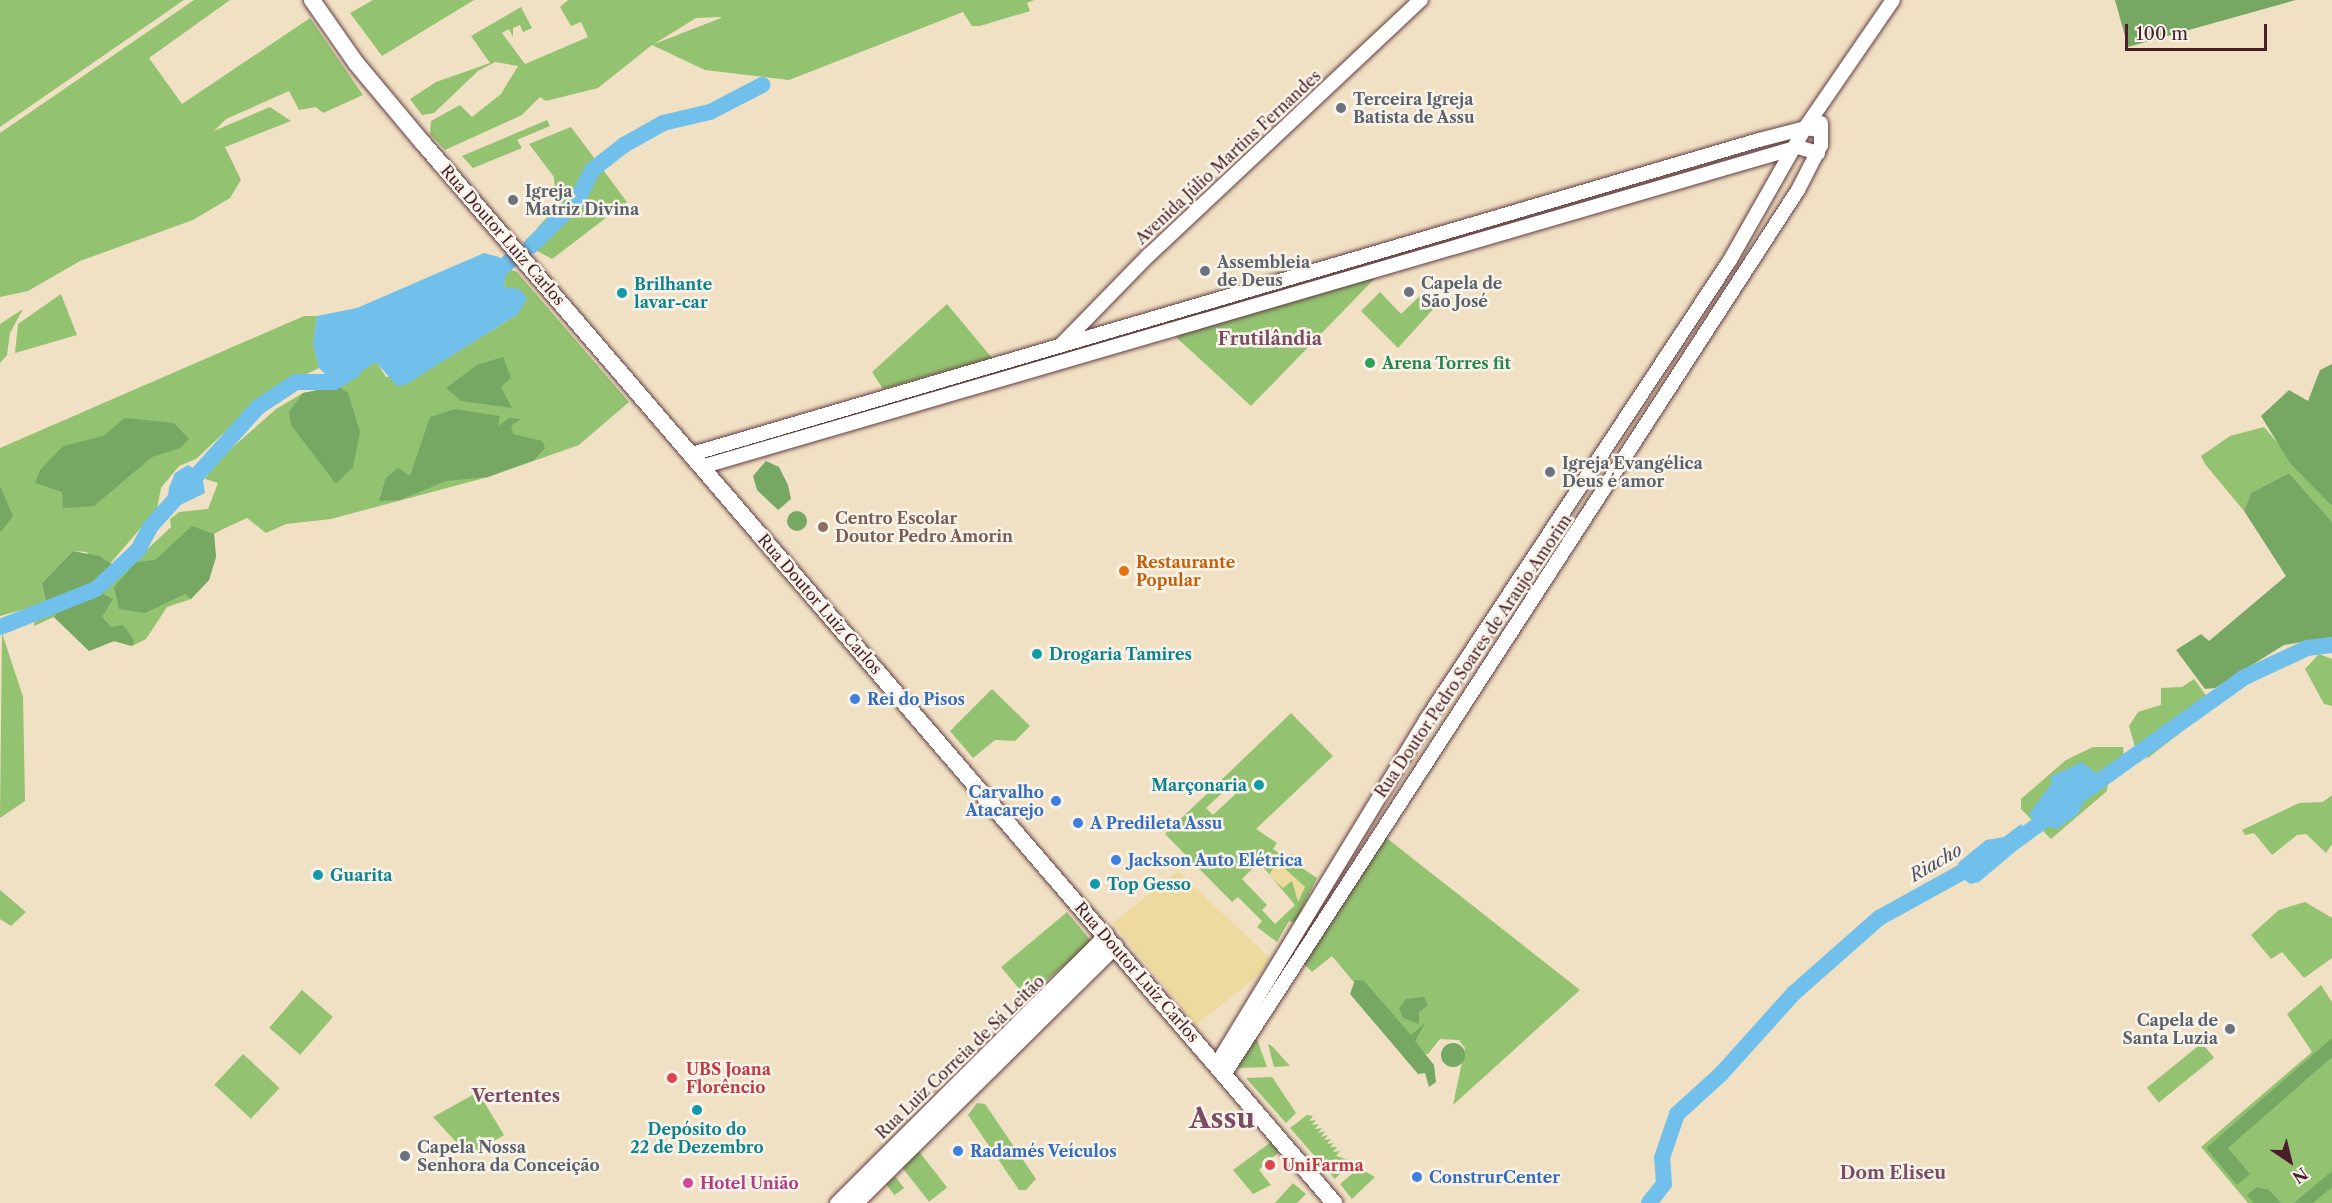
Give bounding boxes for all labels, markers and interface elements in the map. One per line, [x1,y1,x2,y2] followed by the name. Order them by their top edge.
[2128,12,2270,50] scale bar
[2136,23,2188,45] text: 100 m
[1131,66,1325,248] street label: Avenida Júlio Martins Fernandes
[1353,89,1475,127] place label: Terceira Igreja Batista de Assu
[1334,101,1348,115] marker: Terceira Igreja Batista de Assu
[437,161,569,309] street label: Rua Doutor Luiz Carlos
[525,181,639,219] place label: Igreja Matriz Divina
[506,193,520,207] marker: Igreja Matriz Divina
[1217,252,1310,290] place label: Assembleia de Deus
[1198,264,1212,278] marker: Assembleia de Deus
[1421,273,1503,311] place label: Capela de São José
[634,274,712,312] place label: Brilhante lavar-car
[1402,285,1416,299] marker: Capela de São José
[615,286,629,300] marker: Brilhante lavar-car
[1218,328,1322,350] district label: Frutilândia
[1382,353,1512,373] place label: Arena Torres fit
[1363,356,1377,370] marker: Arena Torres fit
[1562,453,1703,491] place label: Igreja Evangélica Deus é amor
[1543,465,1557,479] marker: Igreja Evangélica Deus é amor
[835,508,1014,546] place label: Centro Escolar Doutor Pedro Amorin
[1370,510,1576,802] street label: Rua Doutor Pedro Soares de Araujo Amorim
[816,520,830,534] marker: Centro Escolar Doutor Pedro Amorin
[754,530,886,678] street label: Rua Doutor Luiz Carlos
[1136,552,1235,590] place label: Restaurante Popular
[1117,564,1131,578] marker: Restaurante Popular
[1049,644,1193,664] place label: Drogaria Tamires
[1030,647,1044,661] marker: Drogaria Tamires
[867,689,965,709] place label: Rei do Pisos
[848,692,862,706] marker: Rei do Pisos
[1151,775,1247,795] place label: Marçonaria
[1252,778,1266,792] marker: Marçonaria
[965,782,1044,820] place label: Carvalho Atacarejo
[1049,794,1063,808] marker: Carvalho Atacarejo
[1090,813,1224,833] place label: A Predileta Assu
[1071,816,1085,830] marker: A Predileta Assu
[1906,839,1966,887] water label: Riacho
[1128,850,1303,870] place label: Jackson Auto Elétrica
[1109,853,1123,867] marker: Jackson Auto Elétrica
[330,865,393,885] place label: Guarita
[311,868,325,882] marker: Guarita
[1107,874,1191,894] place label: Top Gesso
[1088,877,1102,891] marker: Top Gesso
[1071,898,1203,1046] street label: Rua Doutor Luiz Carlos
[872,971,1048,1143] street label: Rua Luiz Correia de Sá Leitão
[2122,1010,2218,1048] place label: Capela de Santa Luzia
[2223,1022,2237,1036] marker: Capela de Santa Luzia
[686,1059,771,1097] place label: UBS Joana Florêncio
[663,1069,681,1087] marker: UBS Joana Florêncio
[472,1085,560,1107] district label: Vertentes
[1189,1101,1255,1135] district label: Assu
[690,1103,704,1117] marker: Depósito do 22 de Dezembro
[630,1119,764,1157] place label: Depósito do 22 de Dezembro
[2260,1131,2320,1191] north arrow
[417,1137,600,1175] place label: Capela Nossa Senhora da Conceição
[970,1141,1117,1161] place label: Radamés Veículos
[951,1144,965,1158] marker: Radamés Veículos
[398,1149,412,1163] marker: Capela Nossa Senhora da Conceição
[1282,1155,1364,1175] place label: UniFarma
[1263,1158,1277,1172] marker: UniFarma
[1840,1162,1946,1184] district label: Dom Eliseu
[2289,1164,2312,1188] text: N
[1429,1167,1560,1187] place label: ConstrurCenter
[1410,1170,1424,1184] marker: ConstrurCenter
[700,1173,799,1193] place label: Hotel União
[681,1176,695,1190] marker: Hotel União

